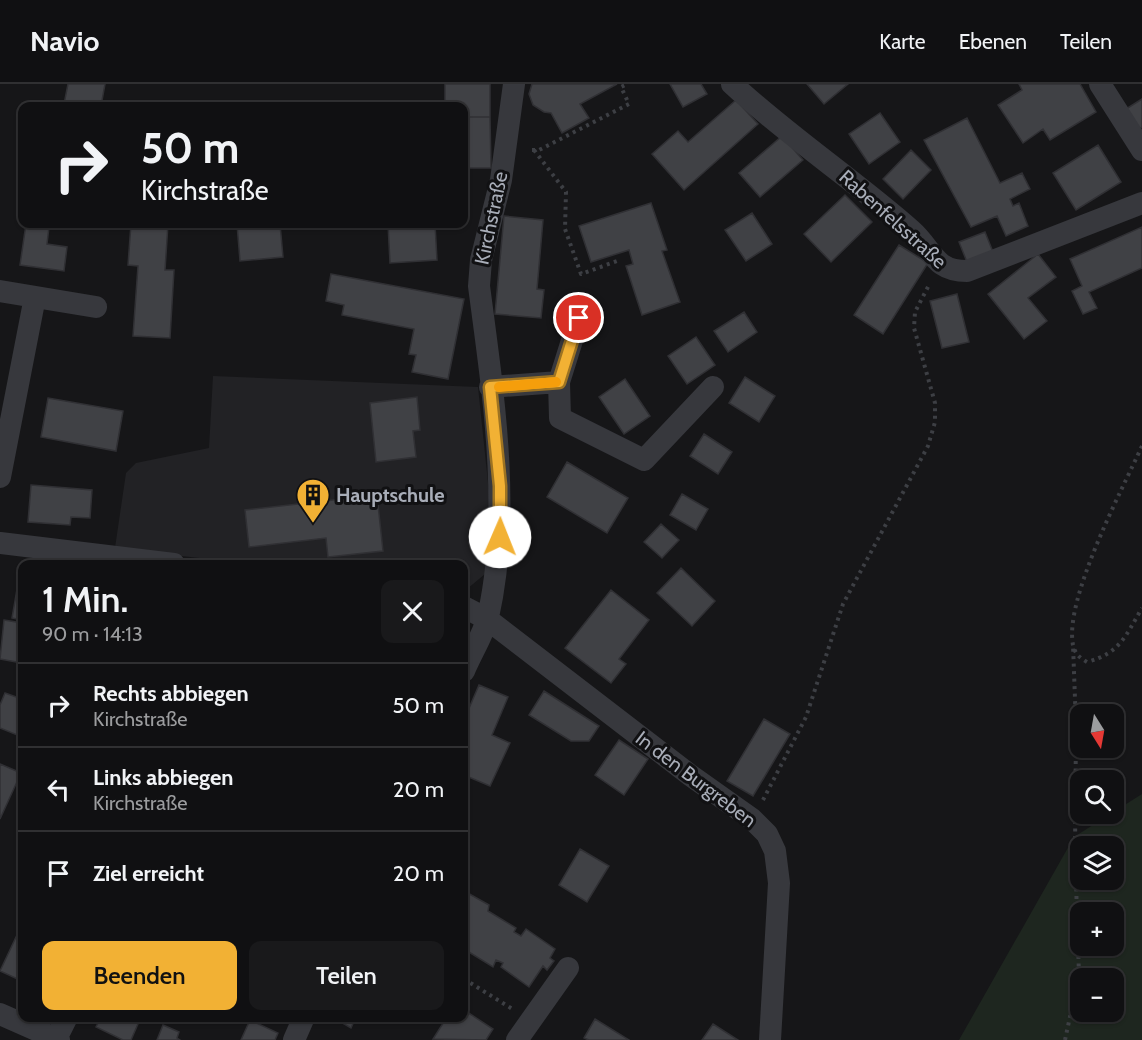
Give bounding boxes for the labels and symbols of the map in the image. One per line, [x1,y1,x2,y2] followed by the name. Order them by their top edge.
[834,165,952,273] street label: Rabenfelsstraße
[469,169,513,267] street label: Kirchstraße
[553,292,604,343] pin
[295,477,331,524] building icon: Hauptschule
[336,483,445,507] place label: Hauptschule
[468,505,532,569] position arrow
[1070,704,1124,758] north arrow
[631,726,761,832] street label: In den Burgreben

